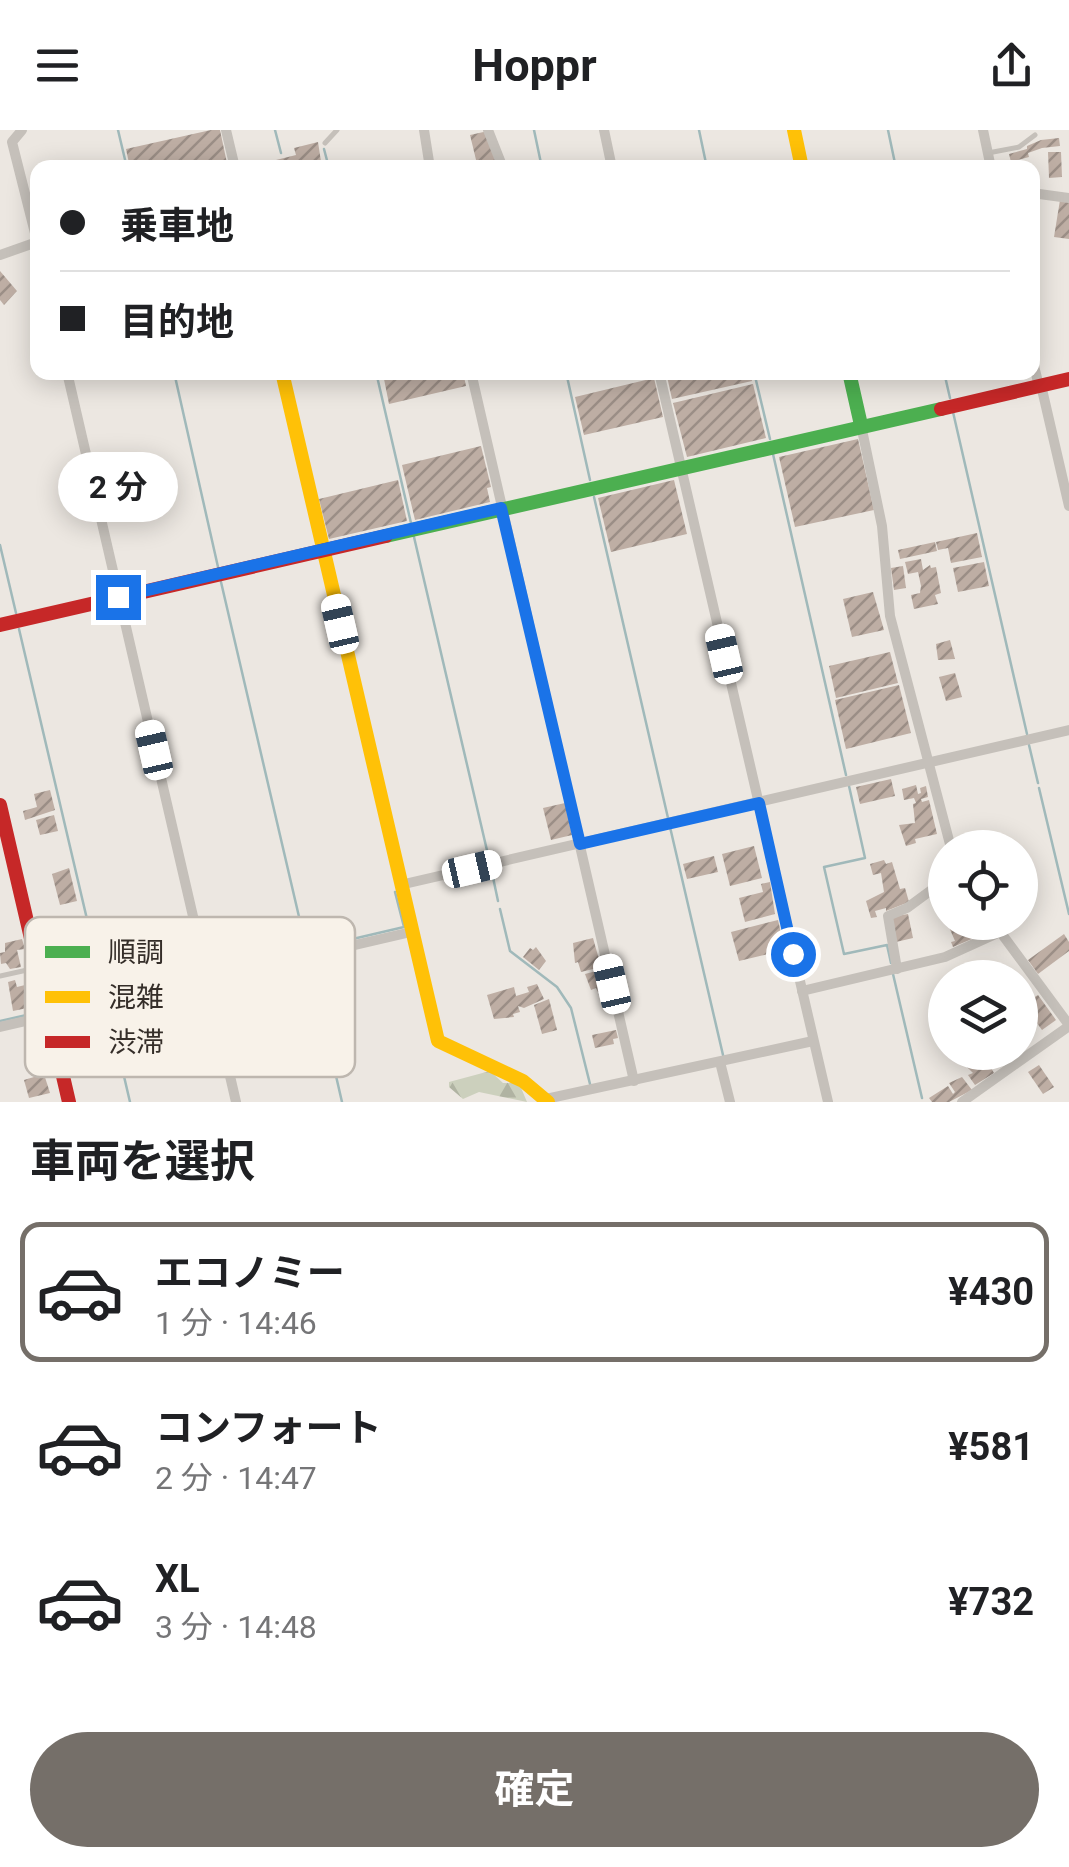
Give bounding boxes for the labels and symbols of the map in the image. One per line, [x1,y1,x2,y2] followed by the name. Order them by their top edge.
[58,452,178,522] callout: 2 分
[96,575,141,620] route end
[319,591,361,657] car
[703,621,745,687] car
[133,717,175,783] car
[439,848,505,890] car
[25,917,355,1077] legend
[771,932,816,977] route start
[108,936,164,969] text: 順調
[591,951,633,1017] car
[108,981,164,1014] text: 混雑
[108,1026,164,1059] text: 渋滞

